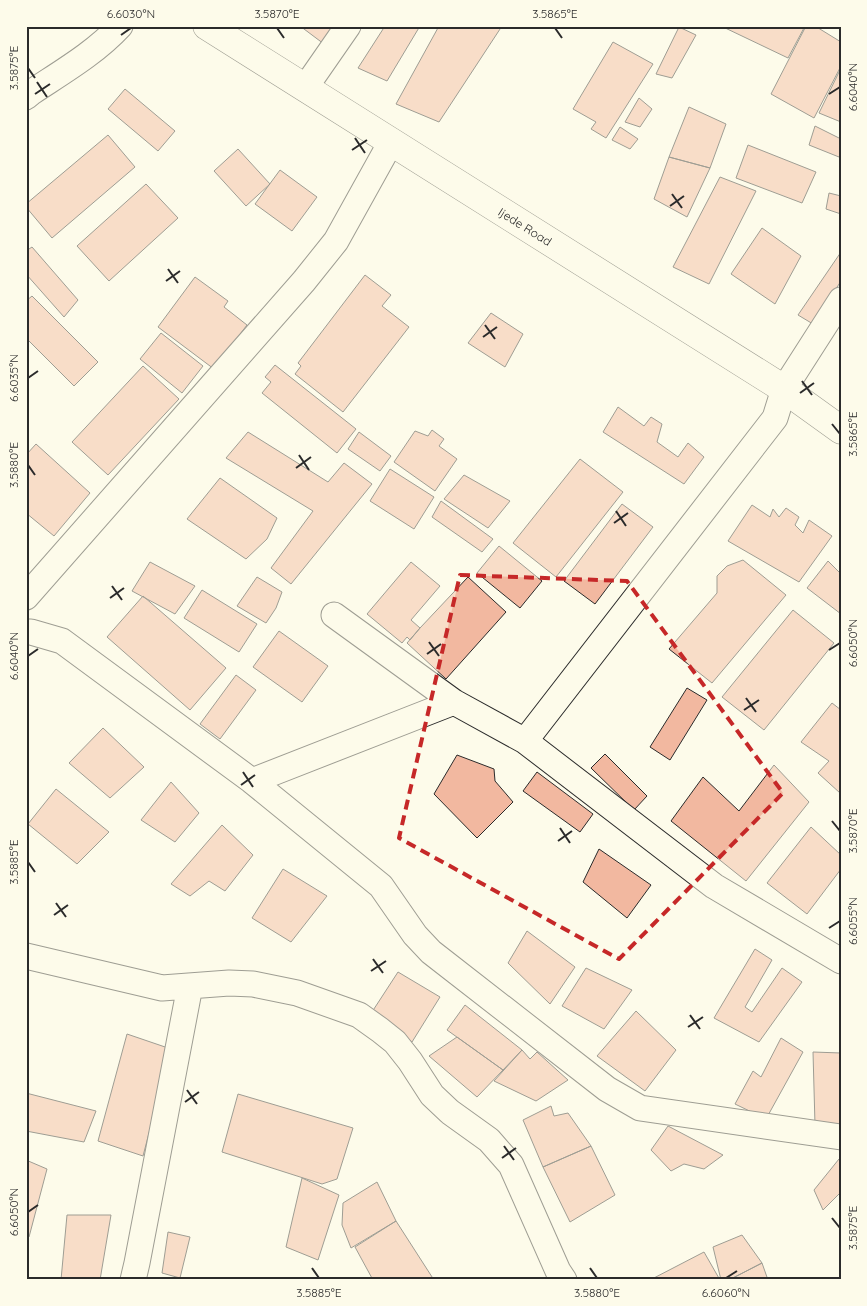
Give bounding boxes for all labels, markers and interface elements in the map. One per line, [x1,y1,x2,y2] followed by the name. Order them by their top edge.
[107,6,155,21] text: 6.6030°N
[254,6,300,21] text: 3.5870°E
[532,6,578,21] text: 3.5865°E
[6,46,21,90] text: 3.5875°E
[845,63,860,111] text: 6.6040°N
[496,204,555,249] street label: Ijede Road
[6,354,21,402] text: 6.6035°N
[845,411,860,457] text: 3.5865°E
[6,442,21,488] text: 3.5880°E
[845,619,860,667] text: 6.6050°N
[6,632,21,680] text: 6.6040°N
[845,808,860,854] text: 3.5870°E
[6,839,21,885] text: 3.5885°E
[845,897,860,945] text: 6.6055°N
[6,1188,21,1236] text: 6.6050°N
[845,1206,860,1250] text: 3.5875°E
[296,1285,342,1300] text: 3.5885°E
[574,1285,620,1300] text: 3.5880°E
[702,1285,750,1300] text: 6.6060°N

